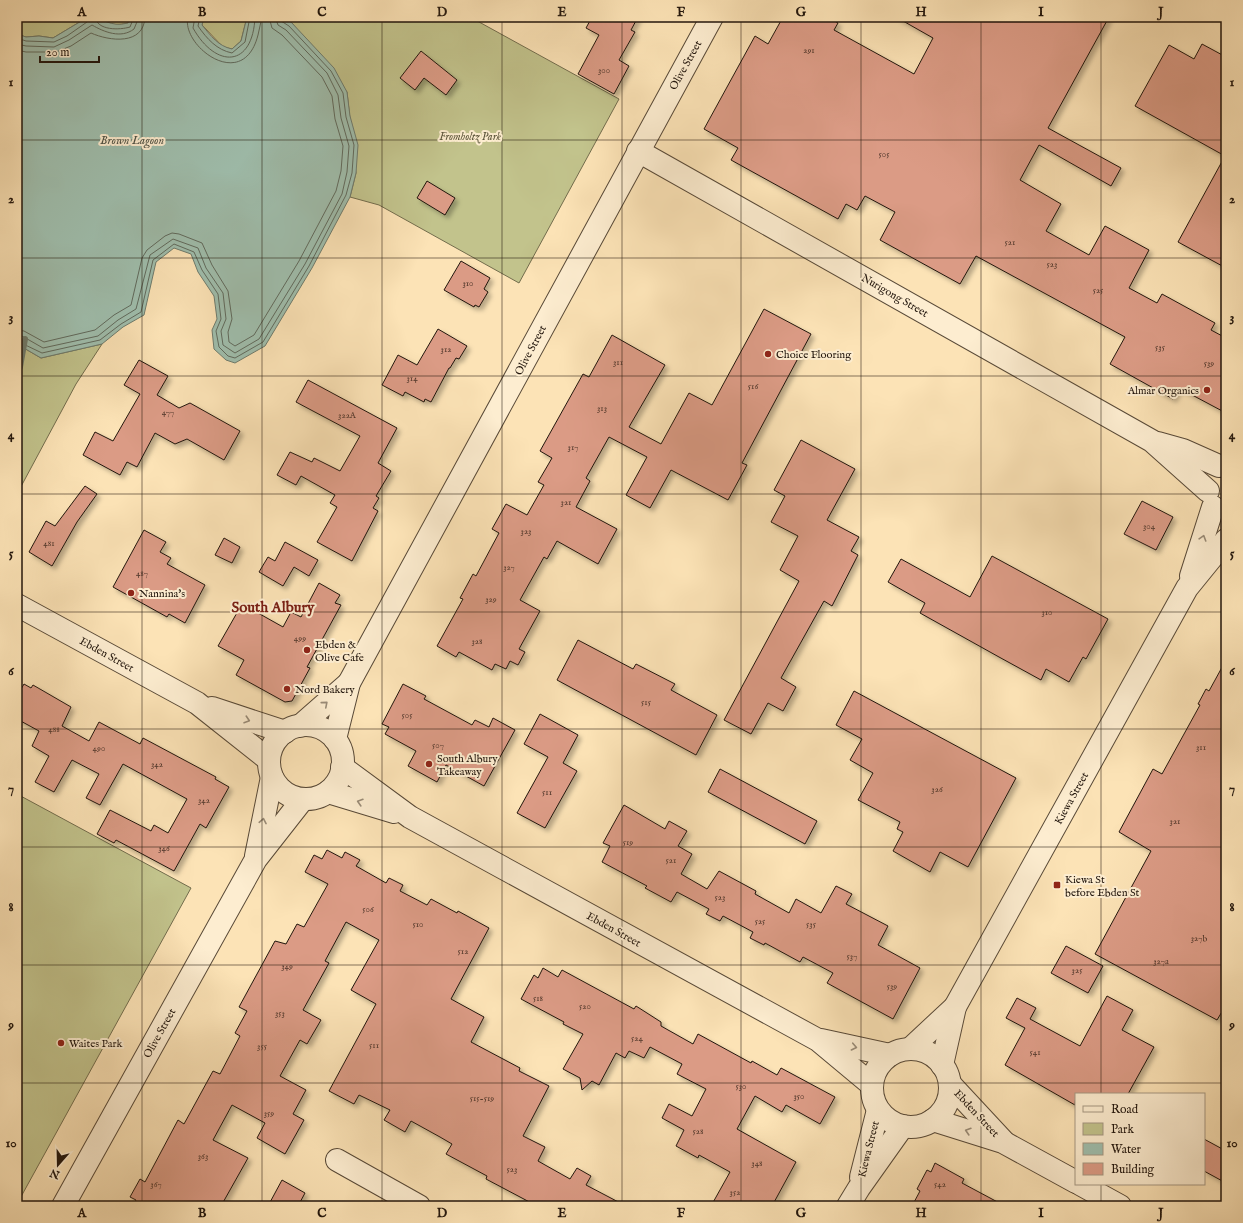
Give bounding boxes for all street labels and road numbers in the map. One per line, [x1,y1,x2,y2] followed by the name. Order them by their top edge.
[667,38,705,93] street label: Olive Street
[858,271,931,321] street label: Nurigong Street
[512,323,550,378] street label: Olive Street
[77,634,136,676] street label: Ebden Street
[1052,770,1092,827] street label: Kiewa Street
[584,909,643,951] street label: Ebden Street
[141,1006,179,1061] street label: Olive Street
[951,1087,1002,1141] street label: Ebden Street
[855,1119,883,1179] street label: Kiewa Street

